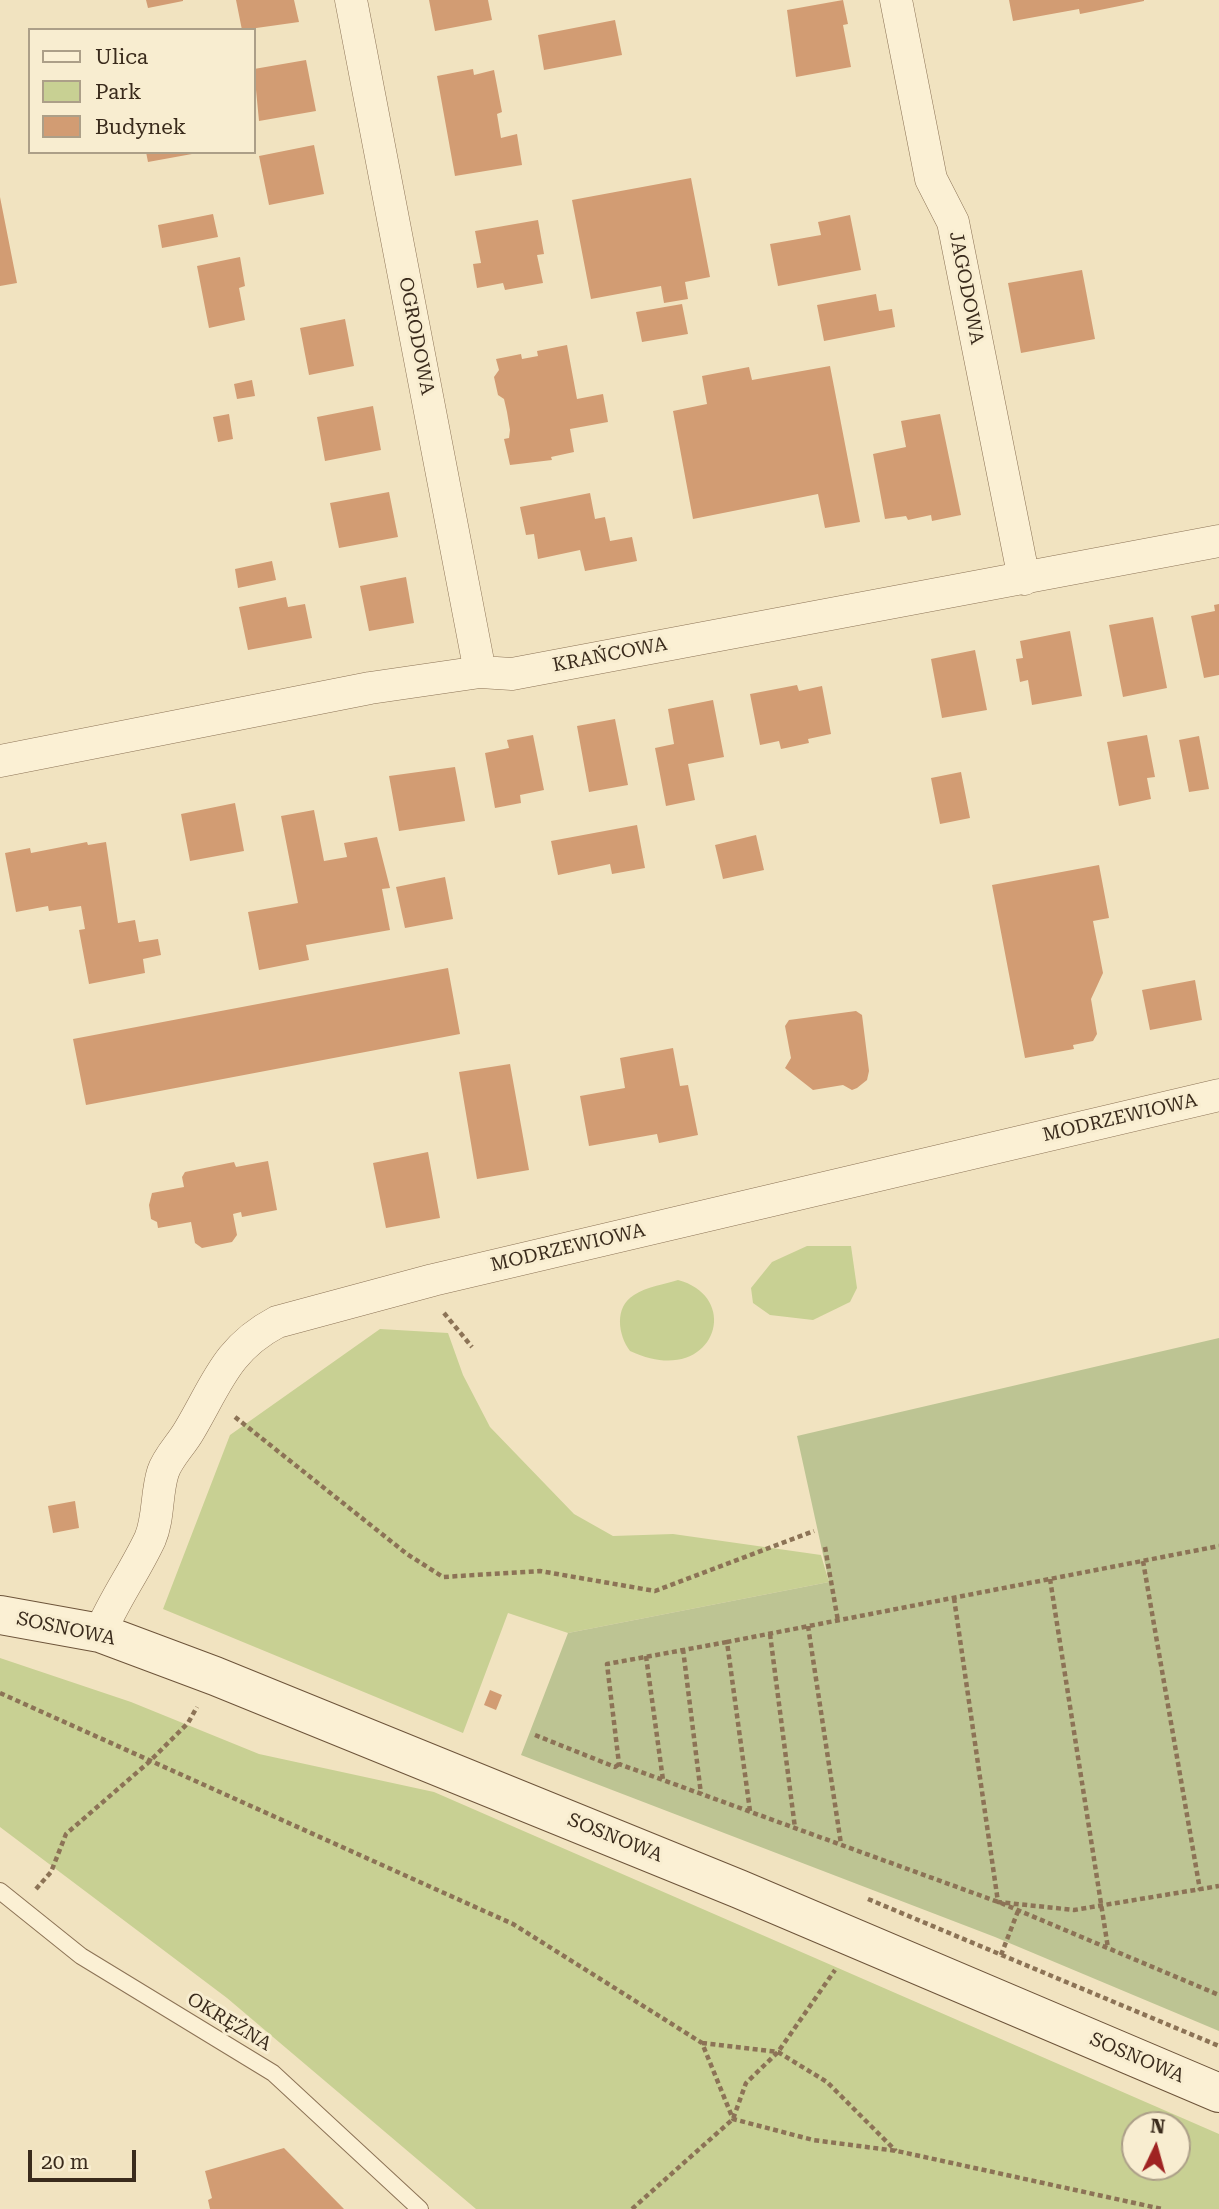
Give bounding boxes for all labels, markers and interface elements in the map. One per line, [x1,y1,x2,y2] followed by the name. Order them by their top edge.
[28,28,256,154] legend
[95,45,148,69] text: Ulica
[95,80,141,104] text: Park
[95,115,186,139] text: Budynek
[944,230,988,346] street label: JAGODOWA
[393,275,439,397] street label: OGRODOWA
[551,633,669,677] street label: KRAŃCOWA
[1040,1089,1200,1147] street label: MODRZEWIOWA
[488,1219,648,1277] street label: MODRZEWIOWA
[15,1607,117,1651] street label: SOSNOWA
[564,1809,666,1867] street label: SOSNOWA
[183,1988,275,2056] street label: OKRĘŻNA
[1086,2028,1188,2088] street label: SOSNOWA
[1121,2111,1191,2181] north arrow
[1149,2114,1166,2139] text: N
[32,2136,140,2180] scale bar
[41,2150,89,2174] text: 20 m

